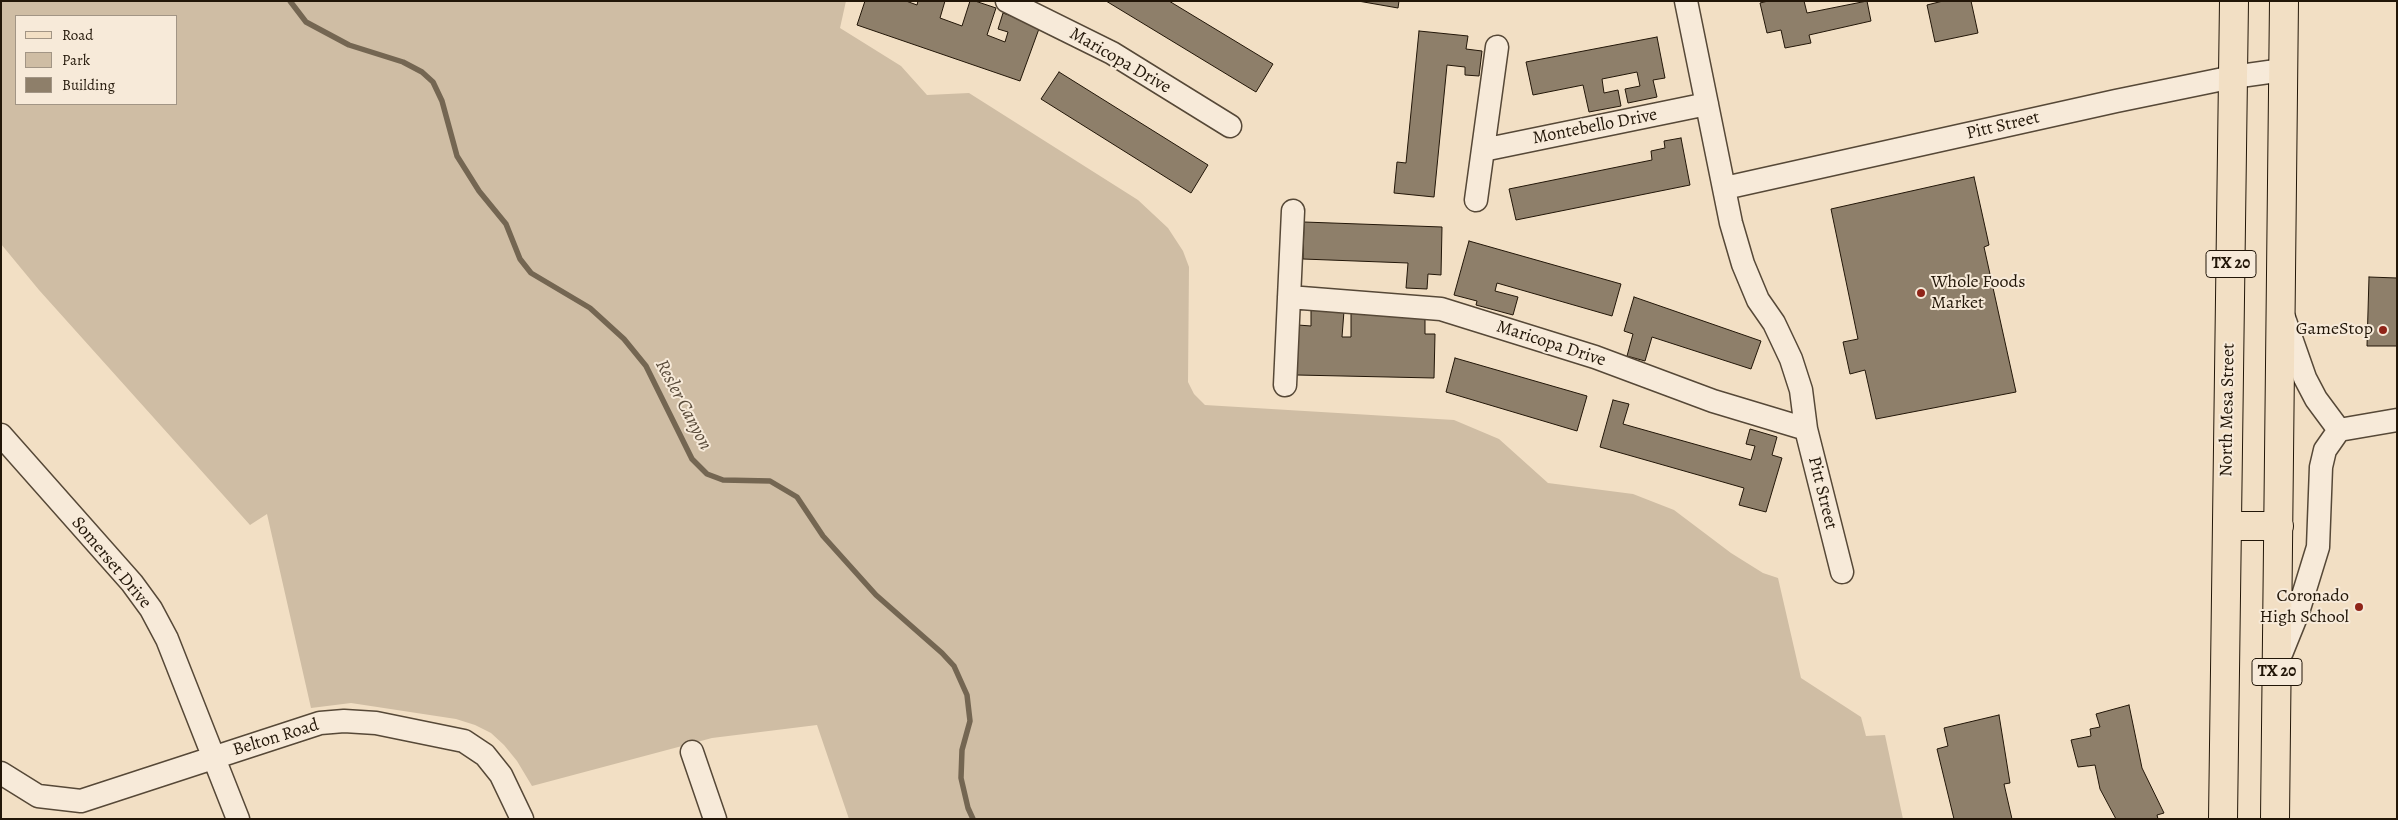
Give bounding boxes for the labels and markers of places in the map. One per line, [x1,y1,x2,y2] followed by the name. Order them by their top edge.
[1931,272,2025,314] place label: Whole Foods Market
[1915,287,1927,299] marker: Whole Foods Market
[2296,319,2373,341] place label: GameStop
[2377,324,2389,336] marker: GameStop
[2260,586,2349,628] place label: Coronado High School
[2353,601,2365,613] marker: Coronado High School

